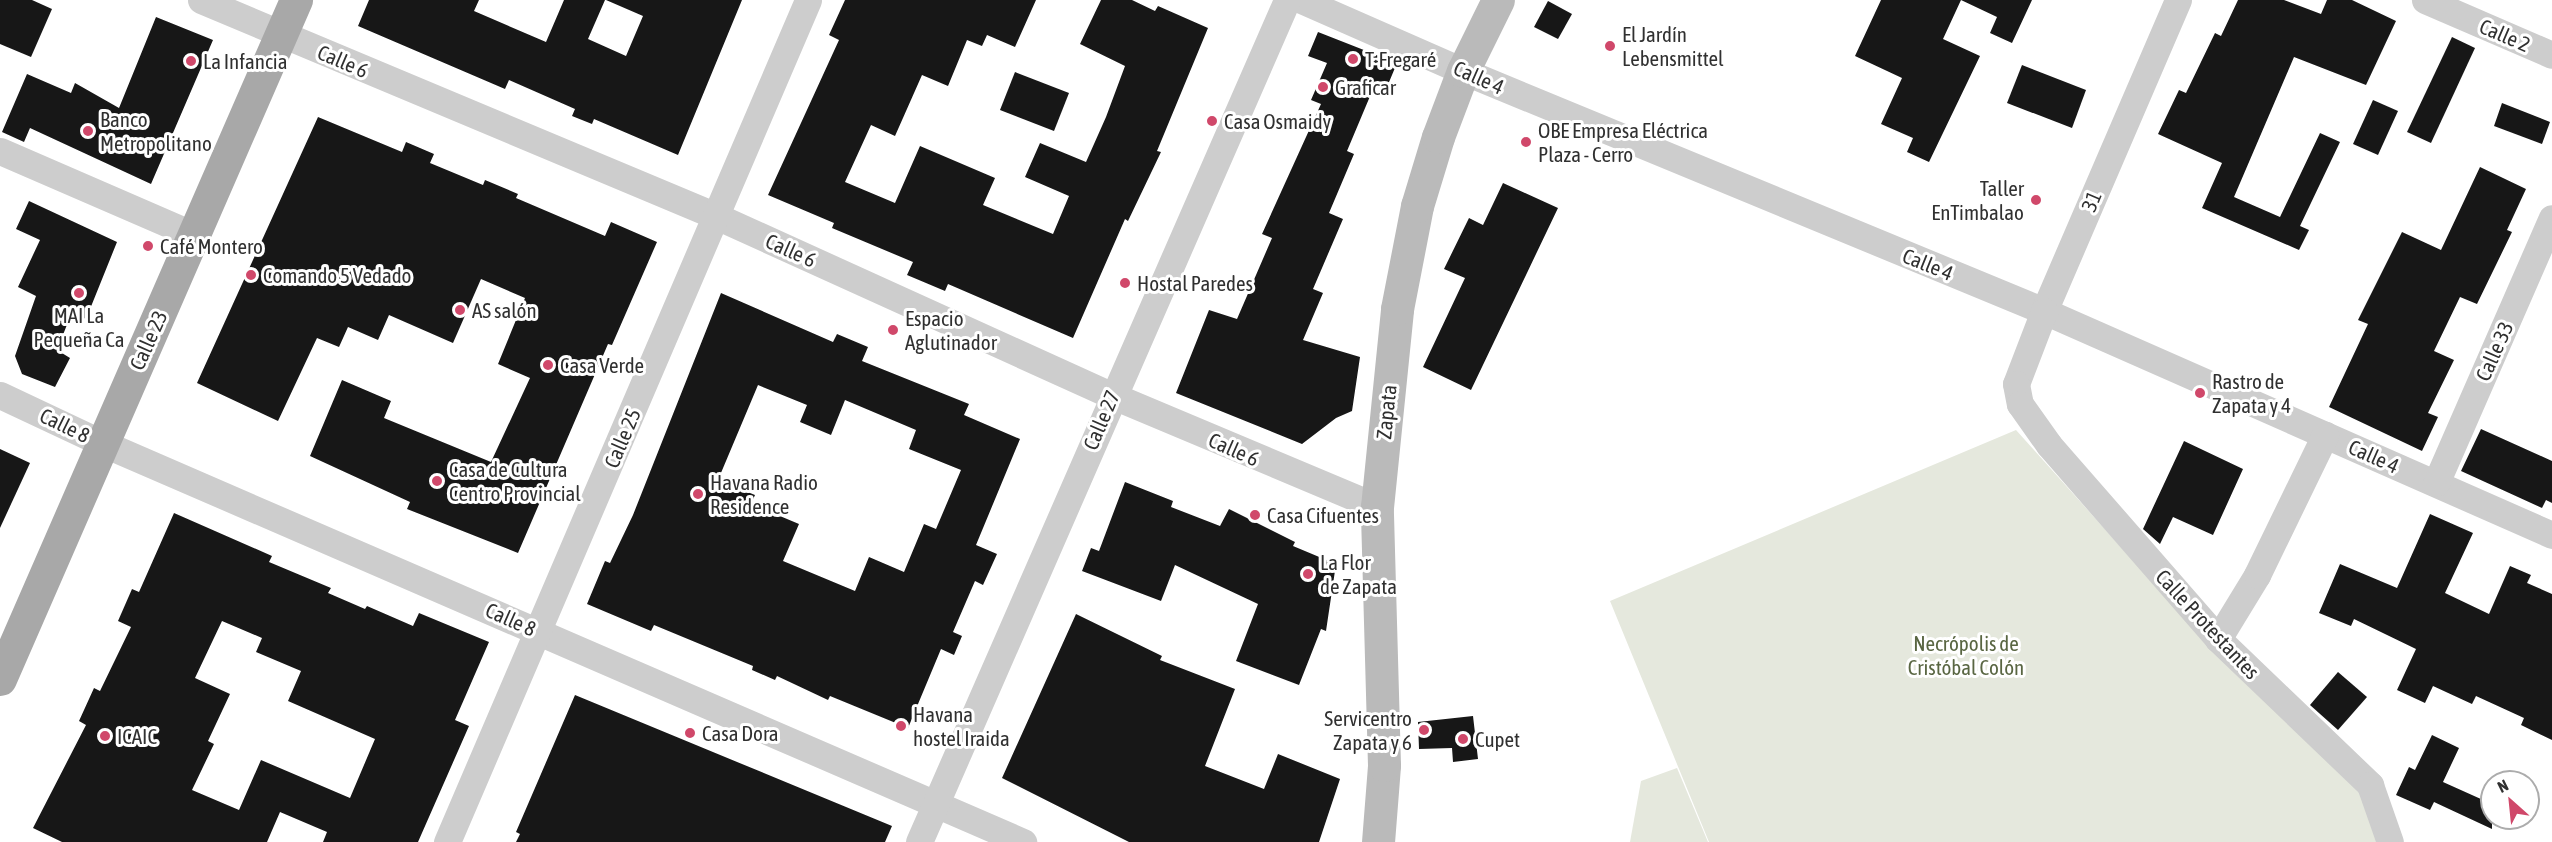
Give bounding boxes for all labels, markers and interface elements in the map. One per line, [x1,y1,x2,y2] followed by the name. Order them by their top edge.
[2476,13,2534,57] street label: Calle 2
[1622,21,1724,71] place label: El Jardín Lebensmittel
[314,39,372,83] street label: Calle 6
[1603,39,1617,53] marker: El Jardín Lebensmittel
[1365,46,1436,72] place label: T-Fregaré
[203,48,287,74] place label: La Infancia
[1346,52,1360,66] marker: T-Fregaré
[184,54,198,68] marker: La Infancia
[1450,55,1508,99] street label: Calle 4
[1335,74,1396,100] place label: Graficar
[1316,80,1330,94] marker: Graficar
[100,106,212,156] place label: Banco Metropolitano
[1224,108,1331,134] place label: Casa Osmaidy
[1205,114,1219,128] marker: Casa Osmaidy
[1538,117,1708,167] place label: OBE Empresa Eléctrica Plaza - Cerro
[81,124,95,138] marker: Banco Metropolitano
[1519,135,1533,149] marker: OBE Empresa Eléctrica Plaza - Cerro
[1931,175,2024,225] place label: Taller EnTimbalao
[2076,187,2106,215] street label: 31
[2029,193,2043,207] marker: Taller EnTimbalao
[762,228,820,272] street label: Calle 6
[160,233,263,259] place label: Café Montero
[141,239,155,253] marker: Café Montero
[1899,242,1957,286] street label: Calle 4
[263,262,411,288] place label: Comando 5 Vedado
[244,268,258,282] marker: Comando 5 Vedado
[1137,270,1253,296] place label: Hostal Paredes
[1118,276,1132,290] marker: Hostal Paredes
[72,286,86,300] marker: MAI La Pequeña Ca
[472,297,537,323] place label: AS salón
[33,302,125,352] place label: MAI La Pequeña Ca
[453,303,467,317] marker: AS salón
[905,305,997,355] place label: Espacio Aglutinador
[124,306,172,374] street label: Calle 23
[2470,317,2518,385] street label: Calle 33
[886,323,900,337] marker: Espacio Aglutinador
[560,352,644,378] place label: Casa Verde
[541,358,555,372] marker: Casa Verde
[2212,368,2291,418] place label: Rastro de Zapata y 4
[1371,383,1401,441] street label: Zapata
[1077,386,1125,454] street label: Calle 27
[2193,386,2207,400] marker: Rastro de Zapata y 4
[36,402,94,448] street label: Calle 8
[598,404,646,472] street label: Calle 25
[1205,427,1263,471] street label: Calle 6
[2345,434,2403,478] street label: Calle 4
[449,456,581,506] place label: Casa de Cultura Centro Provincial
[710,469,818,519] place label: Havana Radio Residence
[430,474,444,488] marker: Casa de Cultura Centro Provincial
[691,487,705,501] marker: Havana Radio Residence
[1267,502,1379,528] place label: Casa Cifuentes
[1248,508,1262,522] marker: Casa Cifuentes
[1320,549,1397,599] place label: La Flor de Zapata
[2151,564,2265,684] street label: Calle Protestantes
[1301,567,1315,581] marker: La Flor de Zapata
[482,597,540,641] street label: Calle 8
[1908,630,2024,680] park label: Necrópolis de Cristóbal Colón
[913,701,1010,751] place label: Havana hostel Iraida
[1324,705,1412,755] place label: Servicentro Zapata y 6
[894,719,908,733] marker: Havana hostel Iraida
[702,720,778,746] place label: Casa Dora
[117,723,157,749] place label: ICAIC
[1417,723,1431,737] marker: Servicentro Zapata y 6
[683,726,697,740] marker: Casa Dora
[1475,726,1520,752] place label: Cupet
[98,729,112,743] marker: ICAIC
[1456,732,1470,746] marker: Cupet
[2480,770,2540,830] north arrow
[2494,776,2511,796] text: N

